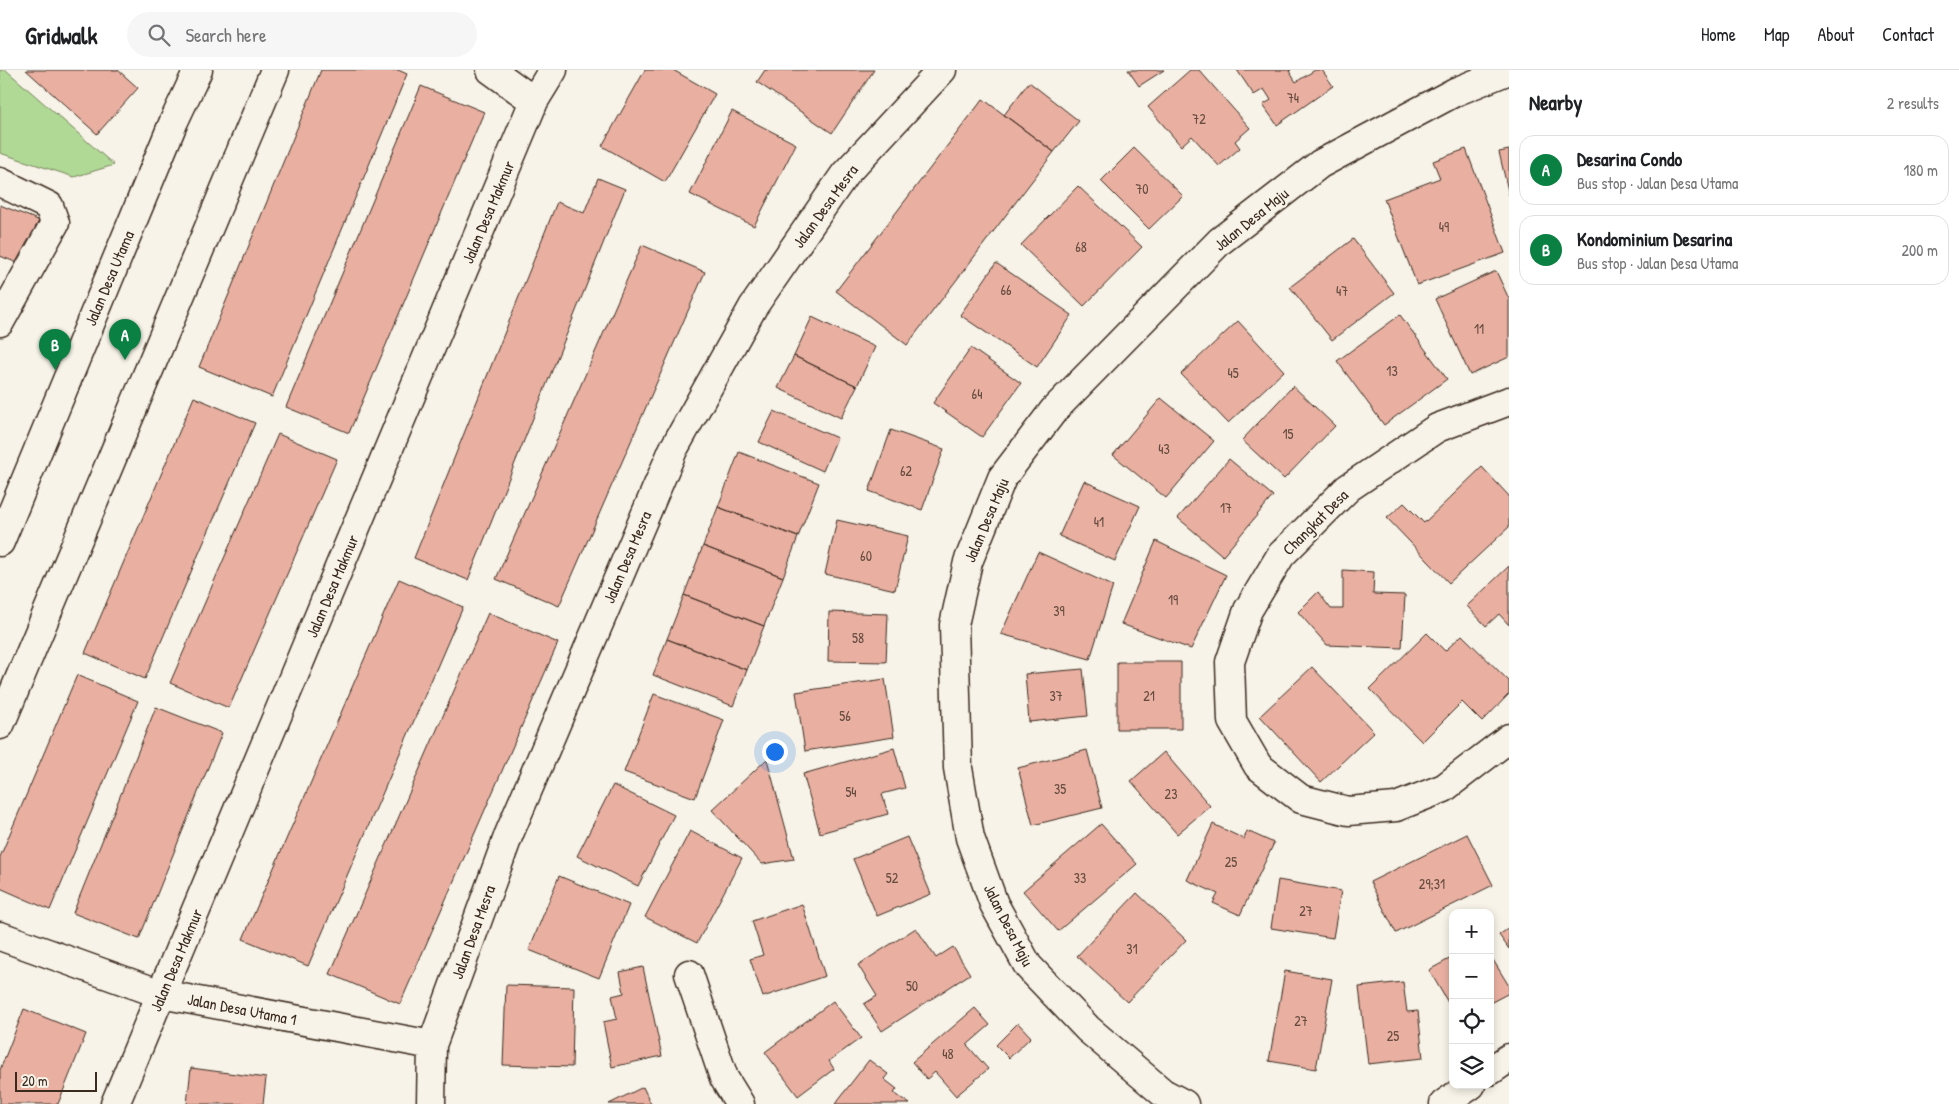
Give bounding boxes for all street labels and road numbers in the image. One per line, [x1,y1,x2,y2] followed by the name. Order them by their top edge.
[456,157,520,267] street label: Jalan Desa Makmur
[787,160,863,252] street label: Jalan Desa Mesra
[1209,182,1293,256] street label: Jalan Desa Maju
[79,227,139,329] street label: Jalan Desa Utama
[958,474,1014,566] street label: Jalan Desa Maju
[1277,484,1353,560] street label: Changkat Desa
[598,508,656,606] street label: Jalan Desa Mesra
[300,531,364,641] street label: Jalan Desa Makmur
[979,880,1039,970] street label: Jalan Desa Maju
[446,882,500,982] street label: Jalan Desa Mesra
[144,905,208,1015] street label: Jalan Desa Makmur
[185,988,299,1030] street label: Jalan Desa Utama 1

